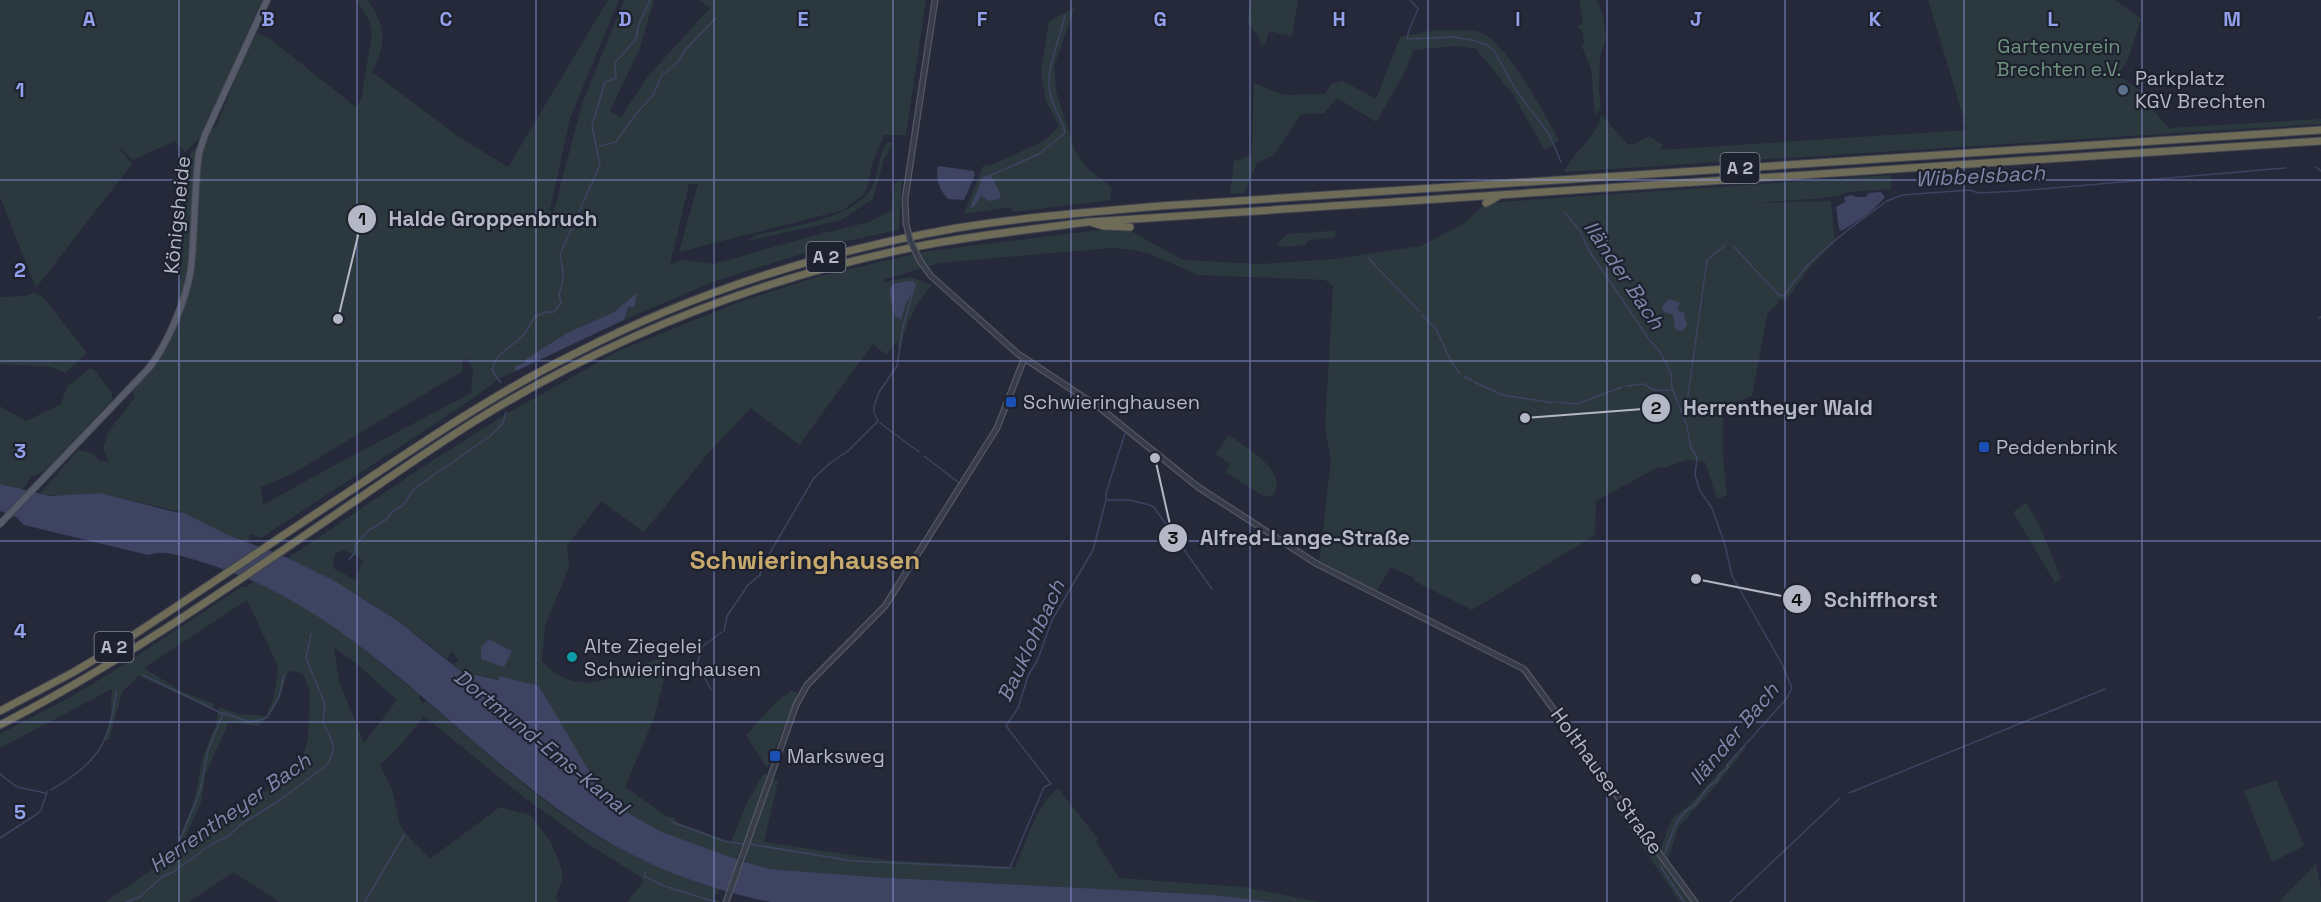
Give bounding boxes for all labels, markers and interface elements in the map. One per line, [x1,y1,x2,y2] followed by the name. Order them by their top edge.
[83,6,96,32] text: A
[261,6,275,32] text: B
[440,6,453,32] text: C
[618,6,632,32] text: D
[797,6,809,32] text: E
[977,6,988,32] text: F
[1153,6,1167,32] text: G
[1332,6,1346,32] text: H
[1515,6,1521,32] text: I
[1690,6,1702,32] text: J
[1869,6,1882,32] text: K
[2048,6,2059,32] text: L
[2223,6,2241,32] text: M
[1996,33,2122,82] park label: Gartenverein Brechten e.V.
[2135,65,2266,114] place label: Parkplatz KGV Brechten
[15,77,25,103] text: 1
[2116,83,2130,97] marker: Parkplatz KGV Brechten
[1720,153,1760,183] road number: A 2
[158,155,196,275] street label: Königsheide
[1914,159,2047,192] water label: Wibbelsbach
[347,199,610,238] callout: Halde Groppenbruch
[389,205,597,232] text: Halde Groppenbruch
[358,207,366,230] text: 1
[1578,215,1671,335] water label: Iländer Bach
[806,242,846,272] road number: A 2
[14,257,26,283] text: 2
[1641,388,1885,427] callout: Herrentheyer Wald
[1023,389,1200,415] place label: Schwieringhausen
[1683,394,1873,421] text: Herrentheyer Wald
[1004,395,1018,409] marker: Schwieringhausen
[1651,396,1662,419] text: 2
[1996,434,2118,460] place label: Peddenbrink
[14,438,26,464] text: 3
[1977,440,1991,454] marker: Peddenbrink
[1158,518,1422,557] callout: Alfred-Lange-Straße
[1200,524,1410,551] text: Alfred-Lange-Straße
[1168,526,1179,549] text: 3
[690,543,920,577] district label: Schwieringhausen
[991,574,1071,706] water label: Bauklohbach
[1782,580,1950,619] callout: Schiffhorst
[1824,586,1938,613] text: Schiffhorst
[1791,588,1803,611] text: 4
[14,618,27,644] text: 4
[94,632,134,662] road number: A 2
[584,633,761,682] place label: Alte Ziegelei Schwieringhausen
[565,650,579,664] marker: Alte Ziegelei Schwieringhausen
[449,663,636,822] water label: Dortmund-Ems-Kanal
[1683,676,1785,790] water label: Iländer Bach
[1545,703,1669,859] street label: Holthauser Straße
[787,743,885,769] place label: Marksweg
[144,746,317,879] water label: Herrentheyer Bach
[768,749,782,763] marker: Marksweg
[14,799,26,825] text: 5

